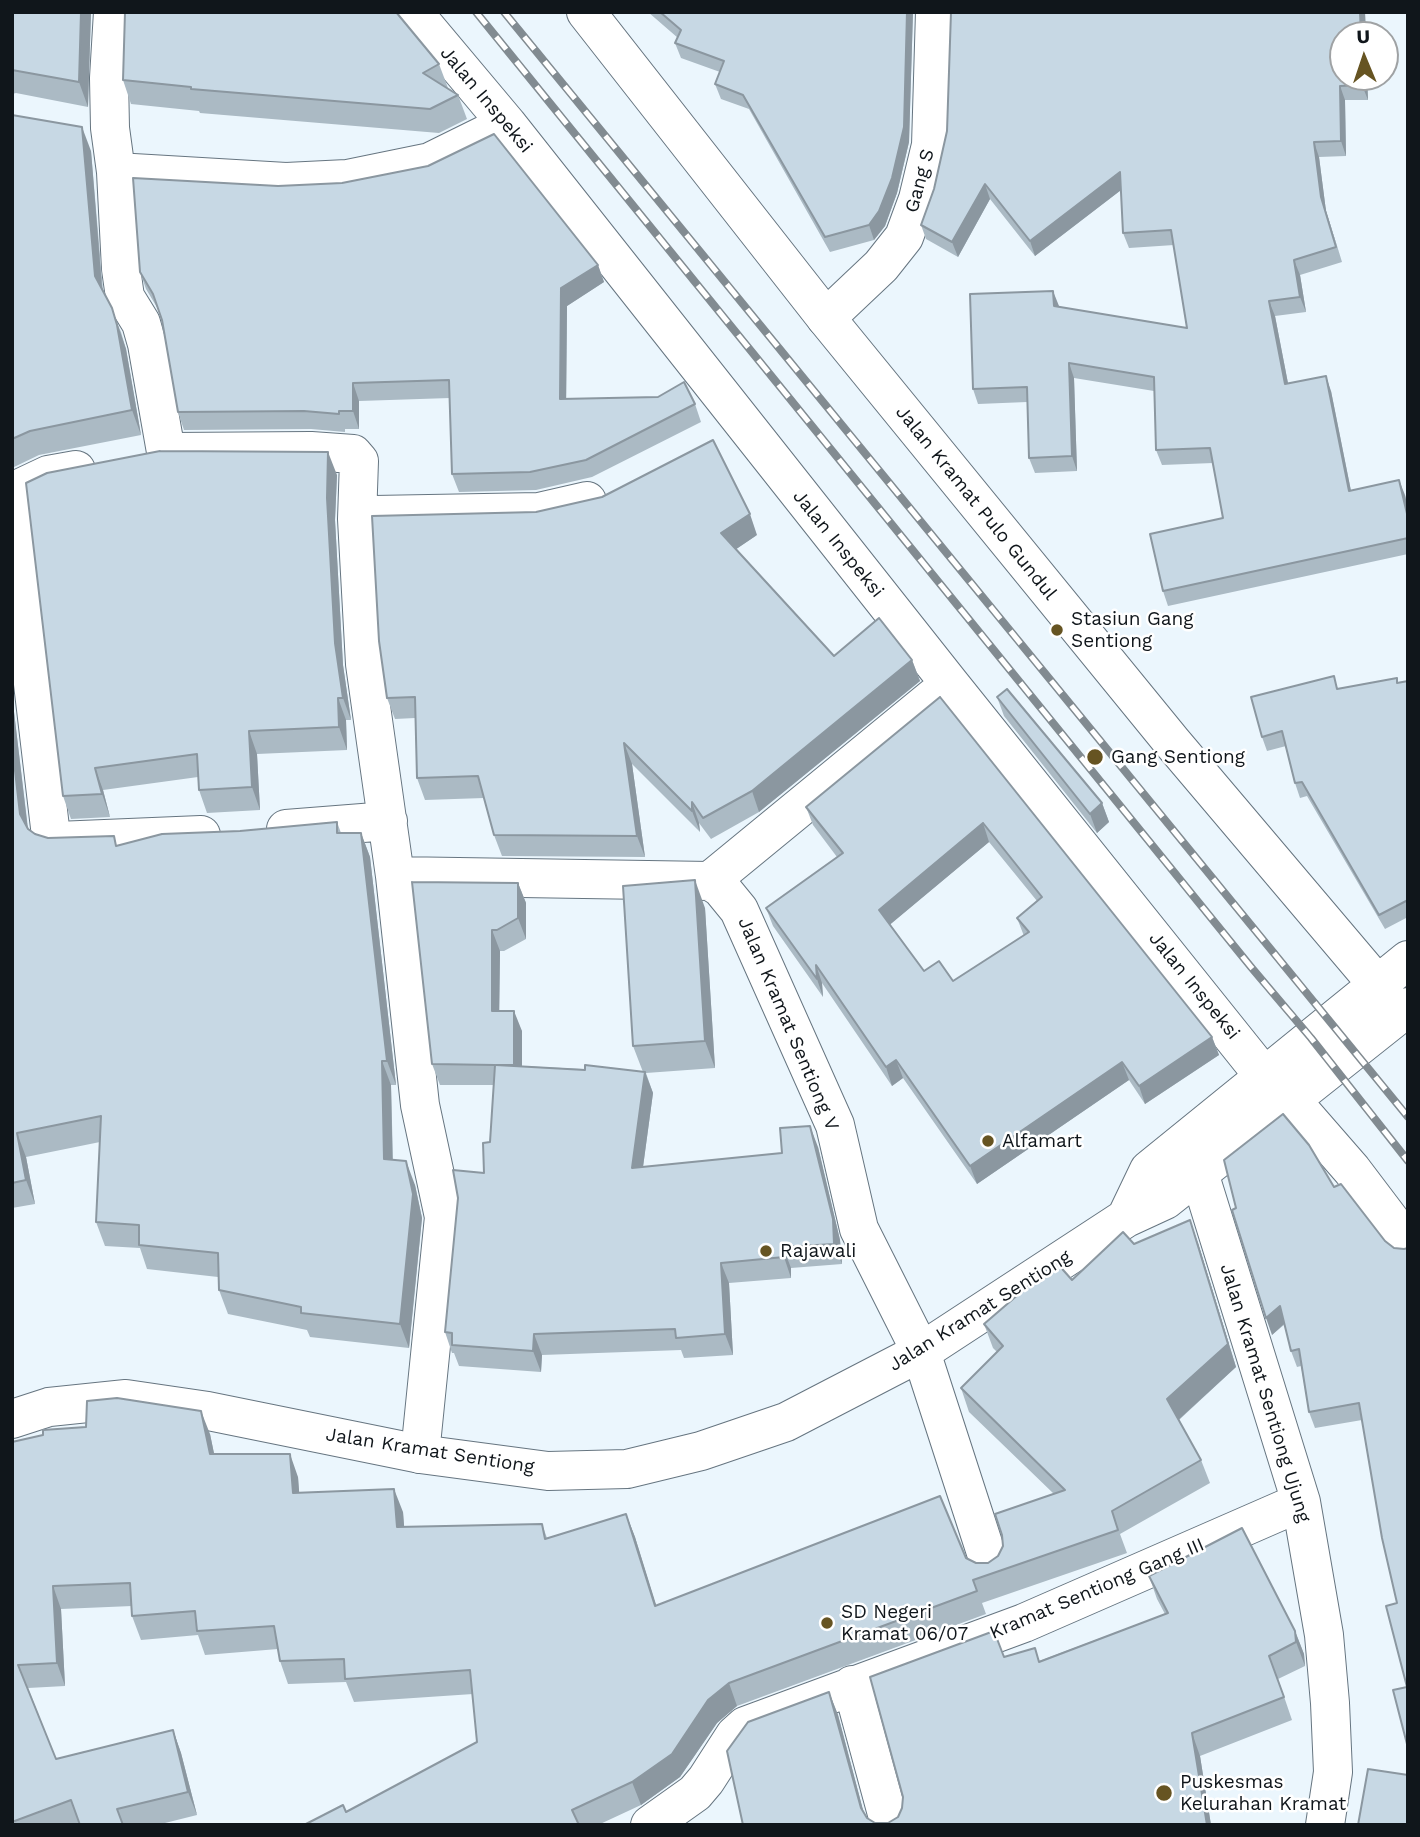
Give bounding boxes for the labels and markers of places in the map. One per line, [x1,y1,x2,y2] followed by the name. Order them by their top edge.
[1071,608,1193,652] place label: Stasiun Gang Sentiong
[1049,622,1065,638] marker: Stasiun Gang Sentiong
[1111,746,1245,768] place label: Gang Sentiong
[1085,747,1105,767] marker: Gang Sentiong
[1002,1130,1082,1152] place label: Alfamart
[980,1133,996,1149] marker: Alfamart
[780,1240,856,1262] place label: Rajawali
[758,1243,774,1259] marker: Rajawali
[841,1601,968,1645] place label: SD Negeri Kramat 06/07
[819,1615,835,1631] marker: SD Negeri Kramat 06/07
[1180,1771,1346,1815] place label: Puskesmas Kelurahan Kramat
[1154,1783,1174,1803] marker: Puskesmas Kelurahan Kramat

